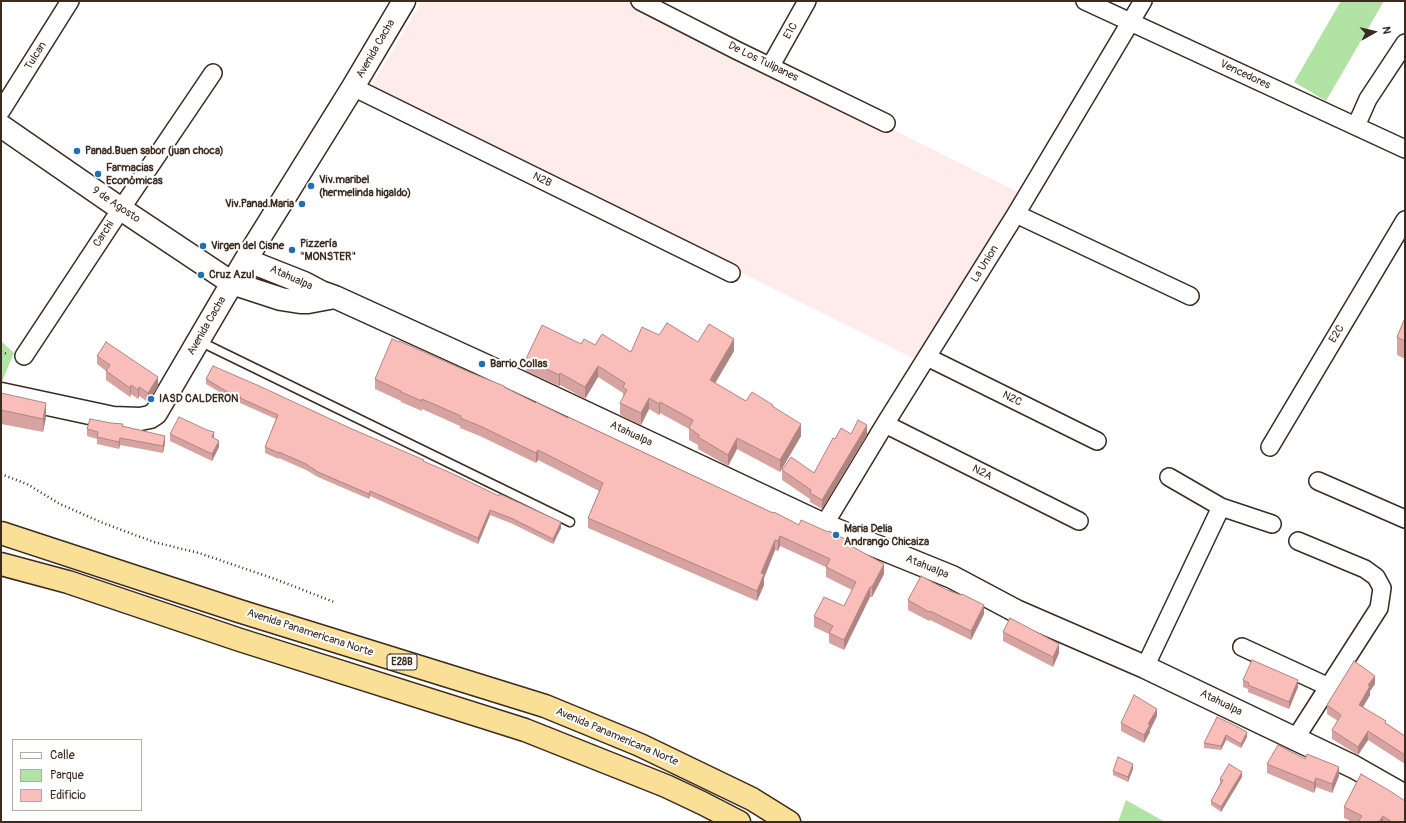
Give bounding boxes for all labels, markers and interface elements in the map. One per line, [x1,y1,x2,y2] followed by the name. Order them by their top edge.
[1354,12,1394,52] north arrow
[354,17,398,81] street label: Avenida Cacha
[781,20,801,42] street label: E1C
[1379,26,1393,35] text: N
[726,39,800,85] street label: De Los Tulipanes
[22,40,50,72] street label: Tulcan
[1218,58,1272,92] street label: Vencedores
[85,144,224,158] place label: Panad.Buen sabor (juan choca)
[72,146,82,156] marker: Panad.Buen sabor (juan choca)
[106,161,163,187] place label: Farmacias Económicas
[93,169,103,179] marker: Farmacias Económicas
[530,170,554,190] street label: N2B
[319,173,411,199] place label: Viv.maribel (hermelinda higaldo)
[306,181,316,191] marker: Viv.maribel (hermelinda higaldo)
[89,184,143,226] street label: 9 de Agosto
[225,197,294,211] place label: Viv.Panad.Maria
[297,199,307,209] marker: Viv.Panad.Maria
[91,218,117,250] street label: Carchi
[300,237,356,263] place label: Pizzería "MONSTER"
[211,239,284,253] place label: Virgen del Cisne
[198,241,208,251] marker: Virgen del Cisne
[968,243,1002,285] street label: La Union
[287,245,297,255] marker: Pizzería "MONSTER"
[268,263,314,293] street label: Atahualpa
[209,268,254,282] place label: Cruz Azul
[196,270,206,280] marker: Cruz Azul
[185,294,229,358] street label: Avenida Cacha
[1327,323,1347,345] street label: E2C
[490,357,547,371] place label: Barrio Collas
[477,359,487,369] marker: Barrio Collas
[1000,389,1024,409] street label: N2C
[159,392,238,406] place label: IASD CALDERON
[146,394,156,404] marker: IASD CALDERON
[608,418,654,450] street label: Atahualpa
[970,462,994,484] street label: N2A
[844,522,929,548] place label: Maria Delia Andrango Chicaiza
[831,530,841,540] marker: Maria Delia Andrango Chicaiza
[903,552,951,582] street label: Atahualpa
[245,606,375,660] street label: Avenida Panamericana Norte
[387,654,417,670] road number: E28B
[1198,687,1244,719] street label: Atahualpa
[554,705,680,769] street label: Avenida Panamericana Norte
[12,739,142,811] legend
[50,748,75,763] text: Calle
[50,768,84,783] text: Parque
[50,788,86,803] text: Edificio

